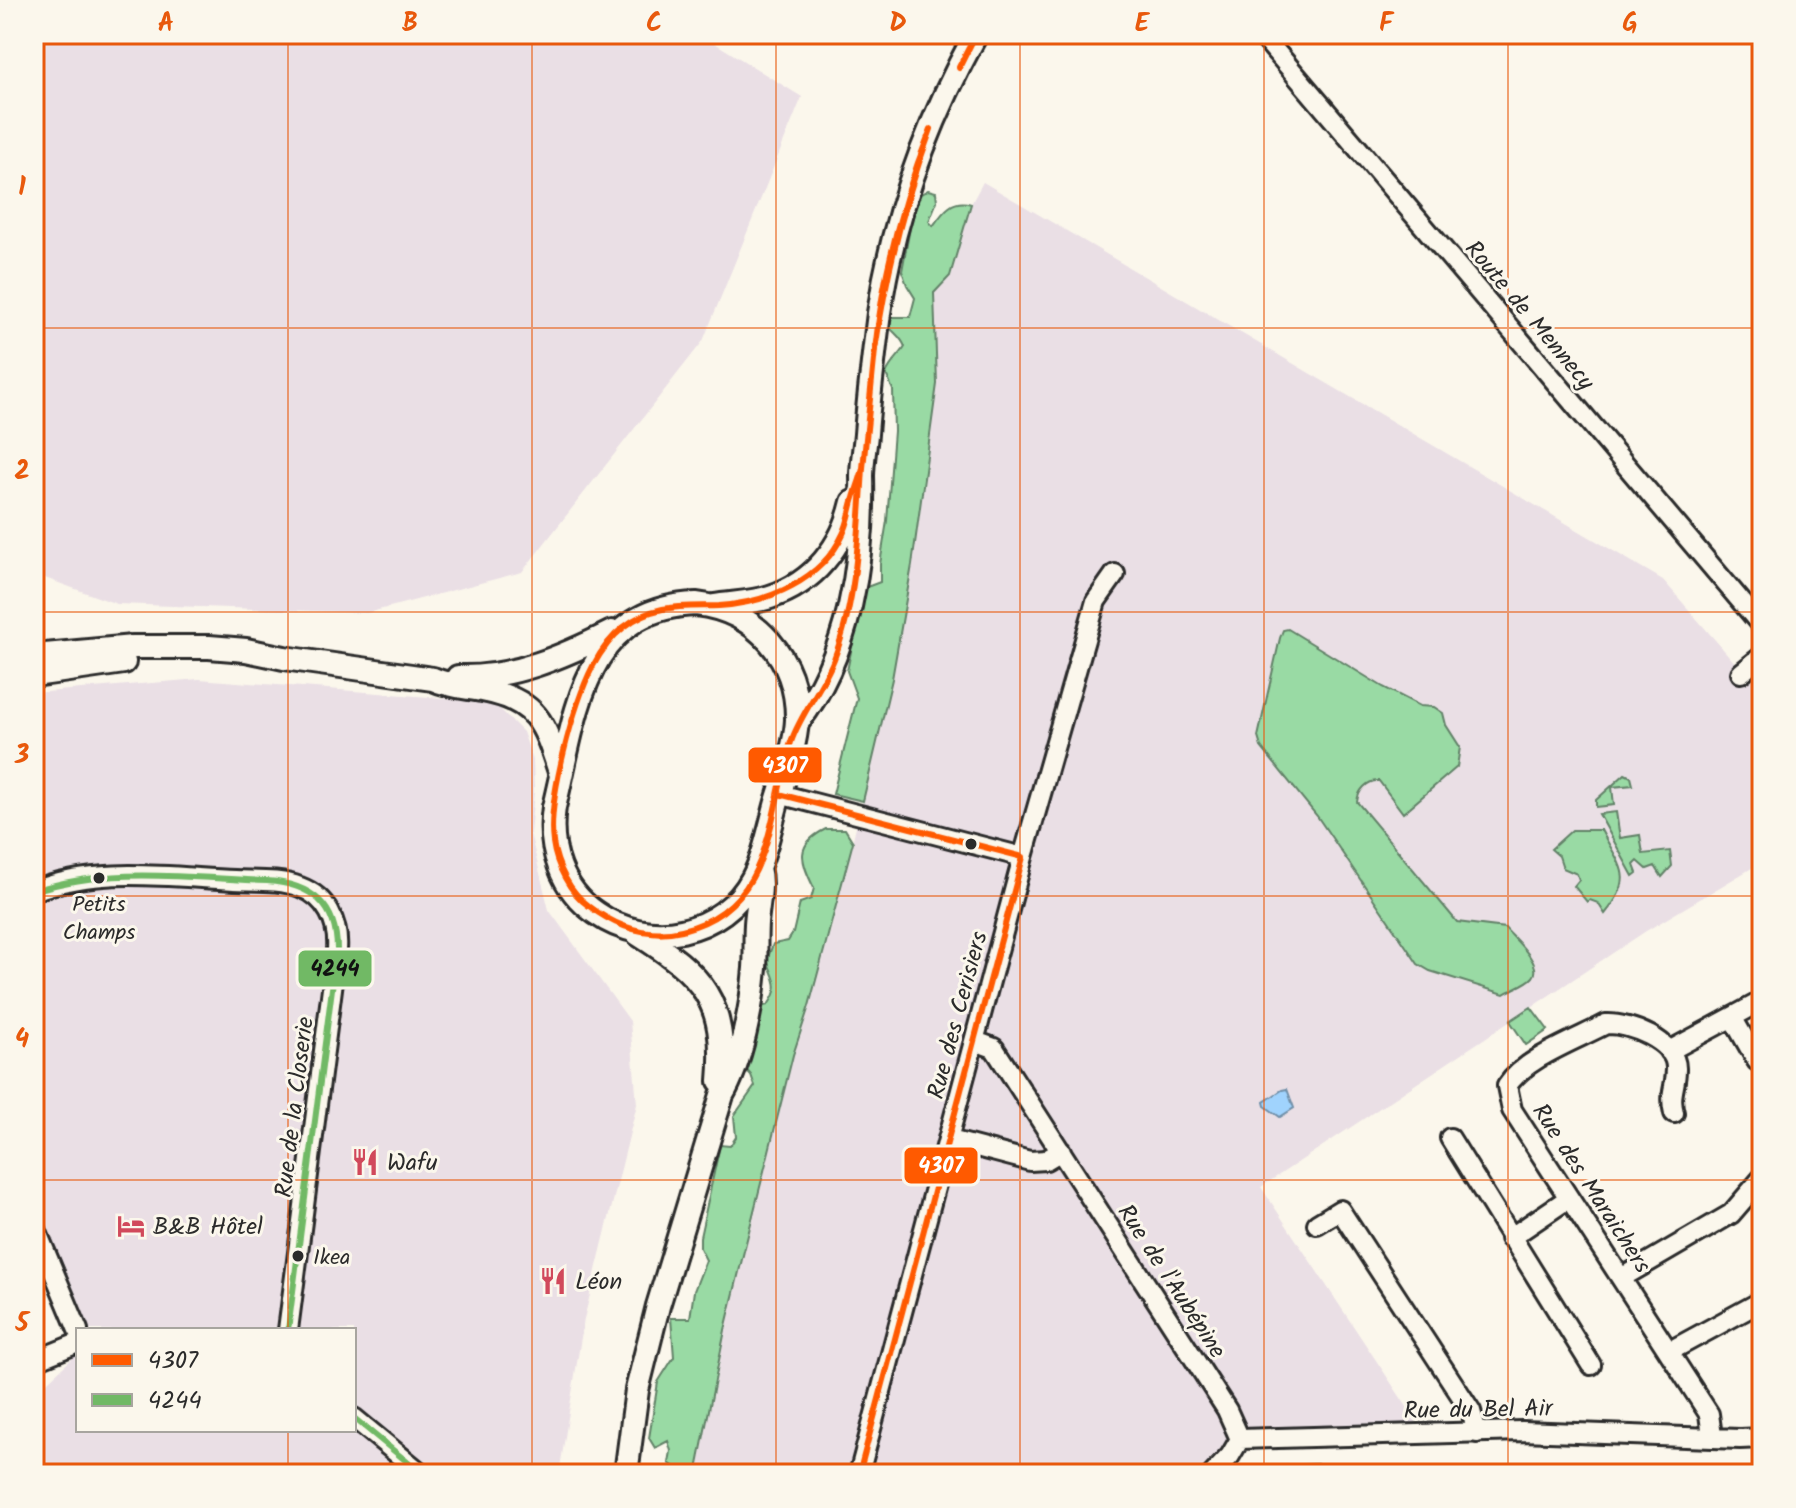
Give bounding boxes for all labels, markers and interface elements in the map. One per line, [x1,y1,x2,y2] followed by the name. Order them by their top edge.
[158,3,174,45] text: A
[402,3,418,45] text: B
[646,3,662,45] text: C
[889,3,907,45] text: D
[1135,3,1151,45] text: E
[1379,3,1395,45] text: F
[1622,3,1638,45] text: G
[18,167,26,209] text: 1
[1454,232,1604,401] street label: Route de Mennecy
[14,451,30,493] text: 2
[14,735,29,777] text: 3
[747,746,823,784] line badge: 4307
[762,750,808,785] text: 4307
[963,836,979,852] unlabelled marker
[91,870,107,886] marker: Petits Champs
[63,888,136,951] place label: Petits Champs
[917,927,1000,1104] street label: Rue des Cerisiers
[297,949,373,988] line badge: 4244
[311,953,359,988] text: 4244
[265,1014,326,1200] street label: Rue de la Closerie
[15,1019,29,1061] text: 4
[1521,1096,1661,1282] street label: Rue des Maraichers
[387,1144,438,1183] place label: Wafu
[903,1146,979,1185] line badge: 4307
[350,1147,380,1177] restaurant icon: Wafu
[918,1150,964,1185] text: 4307
[1106,1197,1236,1367] street label: Rue de l'Aubépine
[153,1208,263,1247] place label: B&B Hôtel
[116,1211,146,1241] hotel icon: B&B Hôtel
[313,1241,350,1276] place label: Ikea
[290,1248,306,1264] marker: Ikea
[575,1263,622,1302] place label: Léon
[538,1266,568,1296] restaurant icon: Léon
[14,1303,30,1345] text: 5
[76,1328,356,1432] legend
[148,1342,199,1381] text: 4307
[148,1382,202,1421] text: 4244
[1403,1390,1555,1431] street label: Rue du Bel Air

